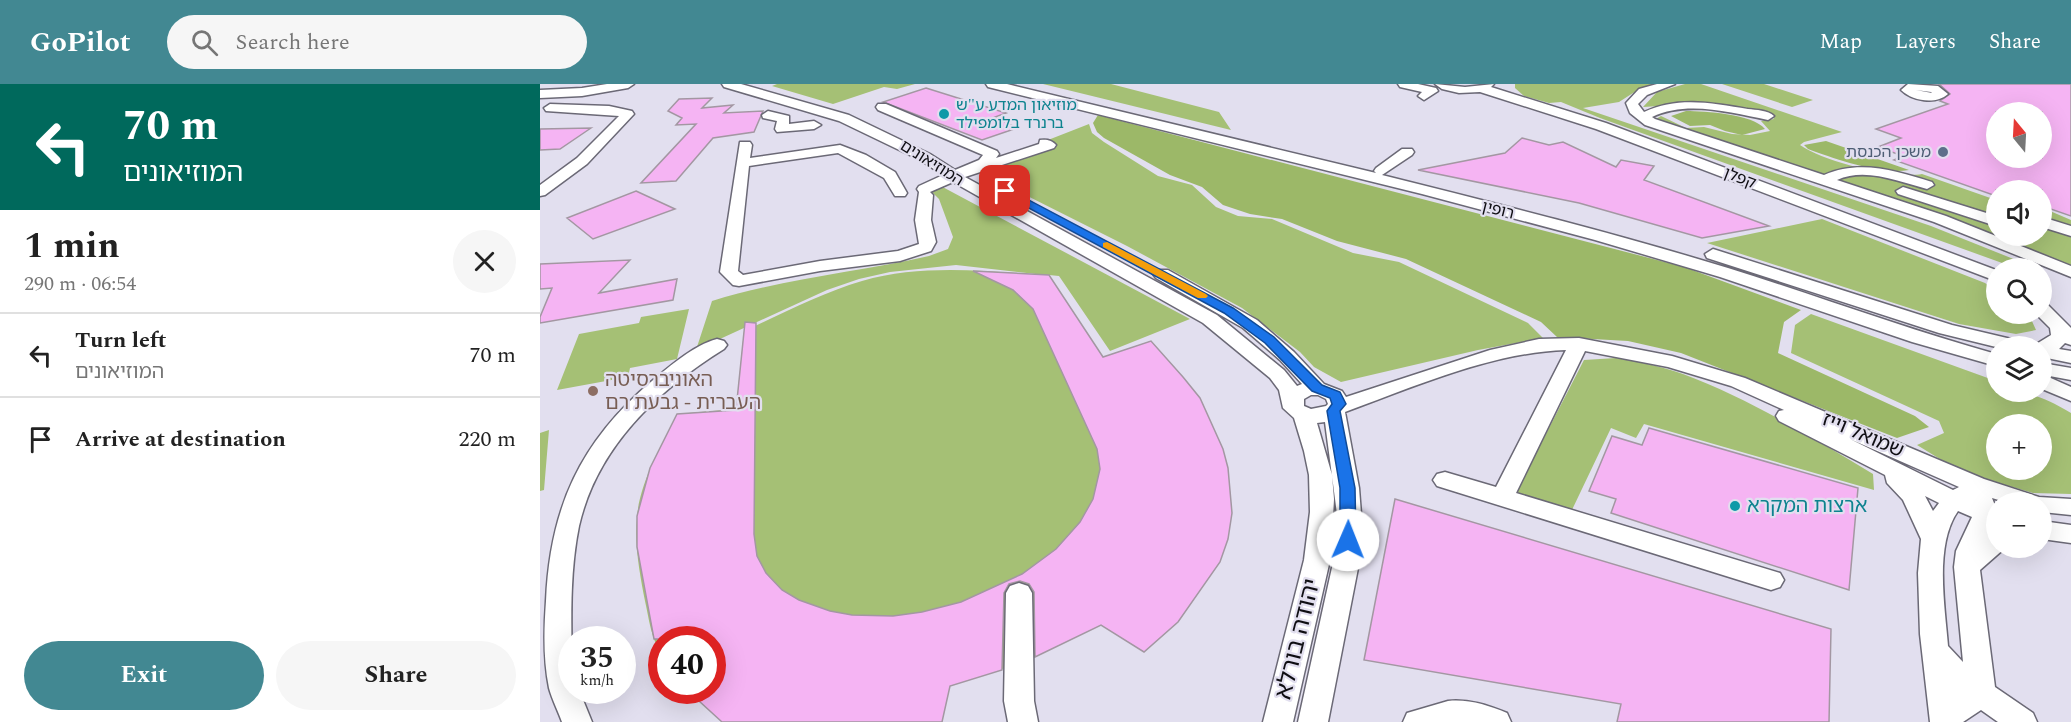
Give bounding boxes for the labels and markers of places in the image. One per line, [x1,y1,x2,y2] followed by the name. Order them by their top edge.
[956,93,1077,135] place label: מוזיאון המדע ע"ש ברנרד בלומפילד
[937,107,951,121] marker: מוזיאון המדע ע"ש ברנרד בלומפילד
[1846,140,1931,164] place label: משכן הכנסת
[1936,145,1950,159] marker: משכן הכנסת
[979,165,1030,216] pin
[605,365,761,418] place label: האוניברסיטה העברית - גבעת רם
[586,384,600,398] marker: האוניברסיטה העברית - גבעת רם
[1747,491,1867,521] place label: ארצות המקרא
[1728,499,1742,513] marker: ארצות המקרא

